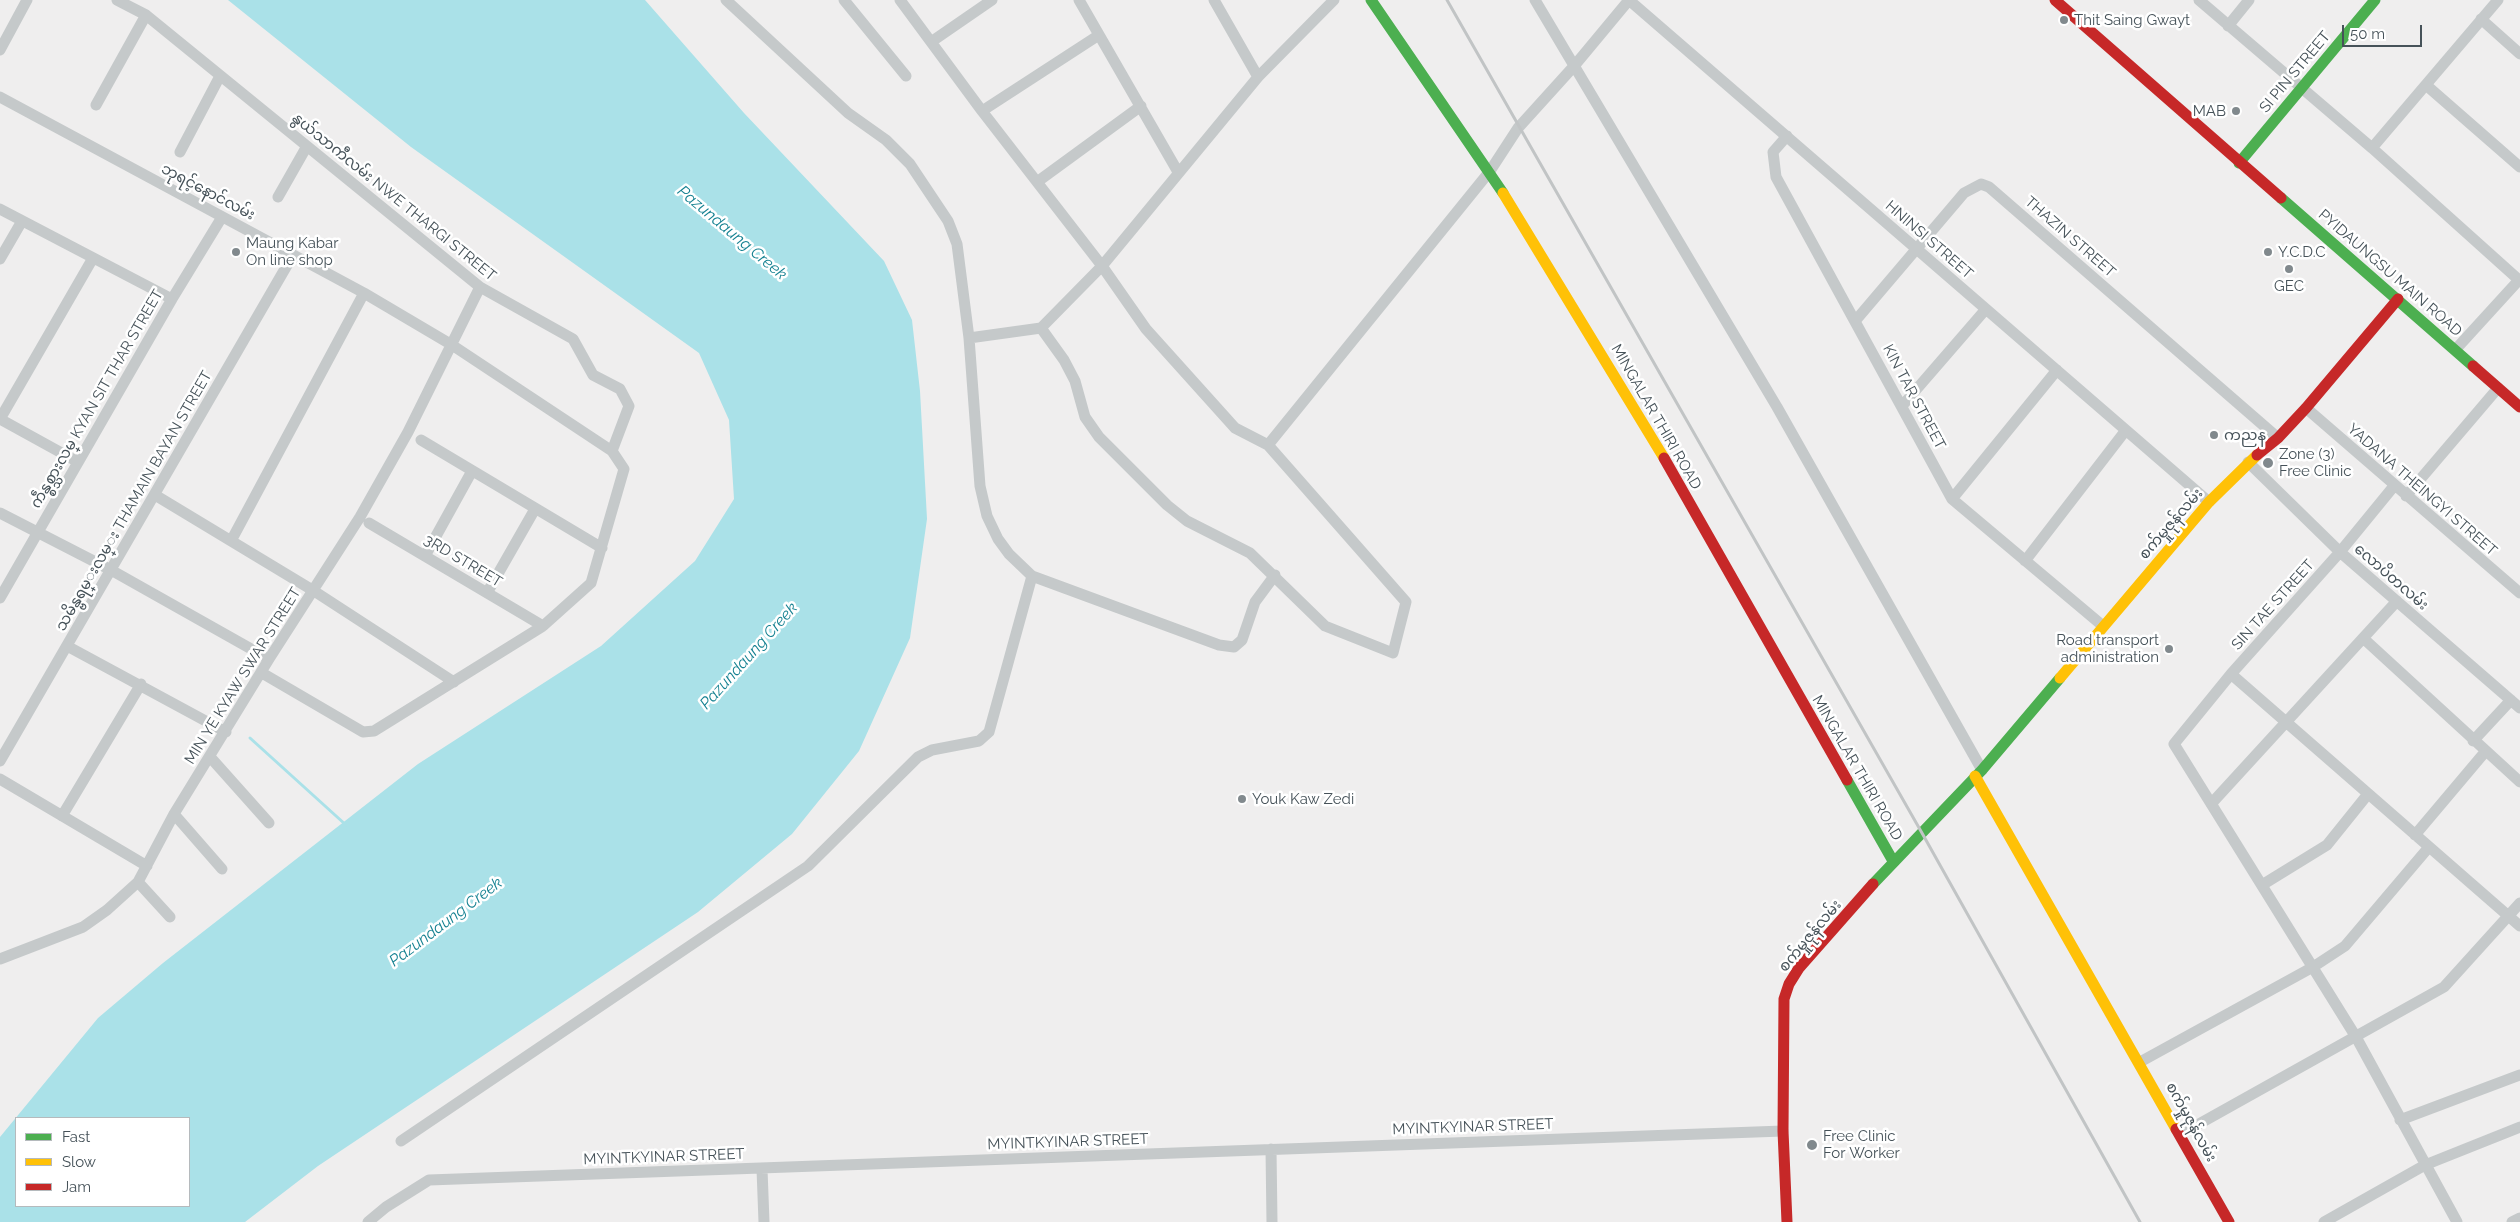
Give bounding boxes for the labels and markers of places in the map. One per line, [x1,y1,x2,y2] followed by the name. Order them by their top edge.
[2074,11,2190,29] place label: Thit Saing Gwayt
[2058,14,2070,26] marker: Thit Saing Gwayt
[2193,102,2226,120] place label: MAB
[2230,105,2242,117] marker: MAB
[246,234,339,269] place label: Maung Kabar On line shop
[2278,243,2326,261] place label: Y.C.D.C
[230,246,242,258] marker: Maung Kabar On line shop
[2262,246,2274,258] marker: Y.C.D.C
[2283,263,2295,275] marker: GEC
[2274,277,2304,295] place label: GEC
[2224,426,2266,444] place label: ကညန
[2208,429,2220,441] marker: ကညန
[2279,445,2352,480] place label: Zone (3) Free Clinic
[2261,456,2275,470] marker: Zone (3) Free Clinic
[2056,631,2159,666] place label: Road transport administration
[2163,643,2175,655] marker: Road transport administration
[1252,790,1354,808] place label: Youk Kaw Zedi
[1236,793,1248,805] marker: Youk Kaw Zedi
[1823,1127,1900,1162] place label: Free Clinic For Worker
[1805,1138,1819,1152] marker: Free Clinic For Worker

